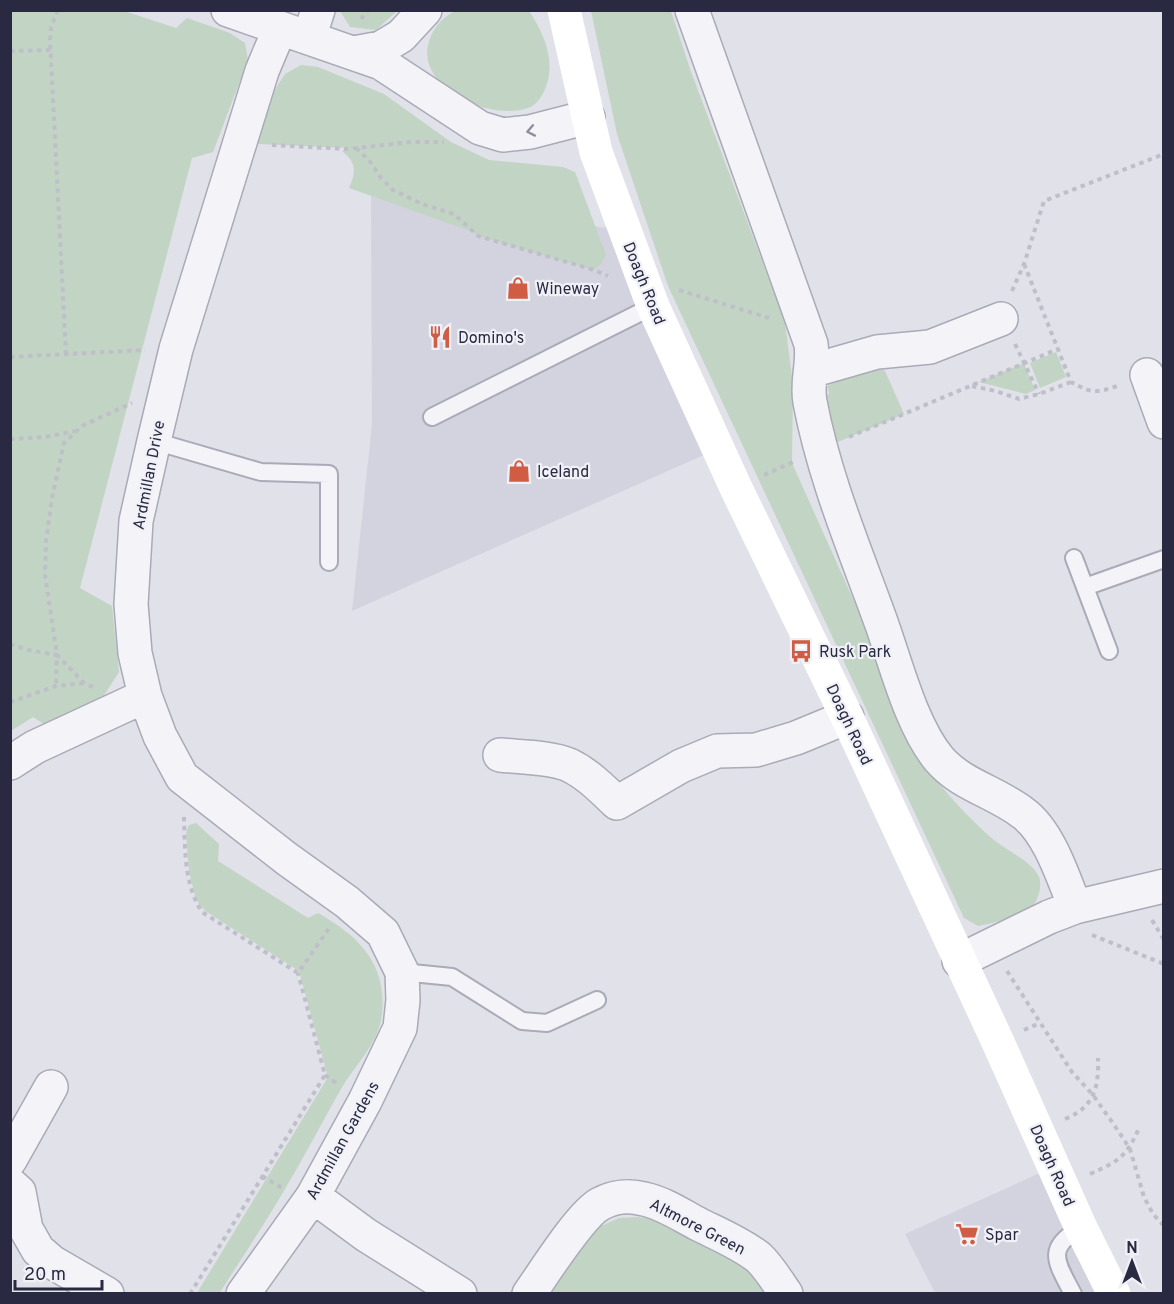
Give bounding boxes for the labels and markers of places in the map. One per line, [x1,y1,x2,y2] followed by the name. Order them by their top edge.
[505,275,531,301] shop icon: Wineway
[536,280,599,300] place label: Wineway
[427,324,453,350] restaurant icon: Domino's
[458,329,524,349] place label: Domino's
[506,458,532,484] shop icon: Iceland
[537,463,589,483] place label: Iceland
[788,638,814,664] bus stop icon: Rusk Park
[819,643,891,663] place label: Rusk Park
[954,1221,980,1247] supermarket icon: Spar
[985,1226,1019,1246] place label: Spar

